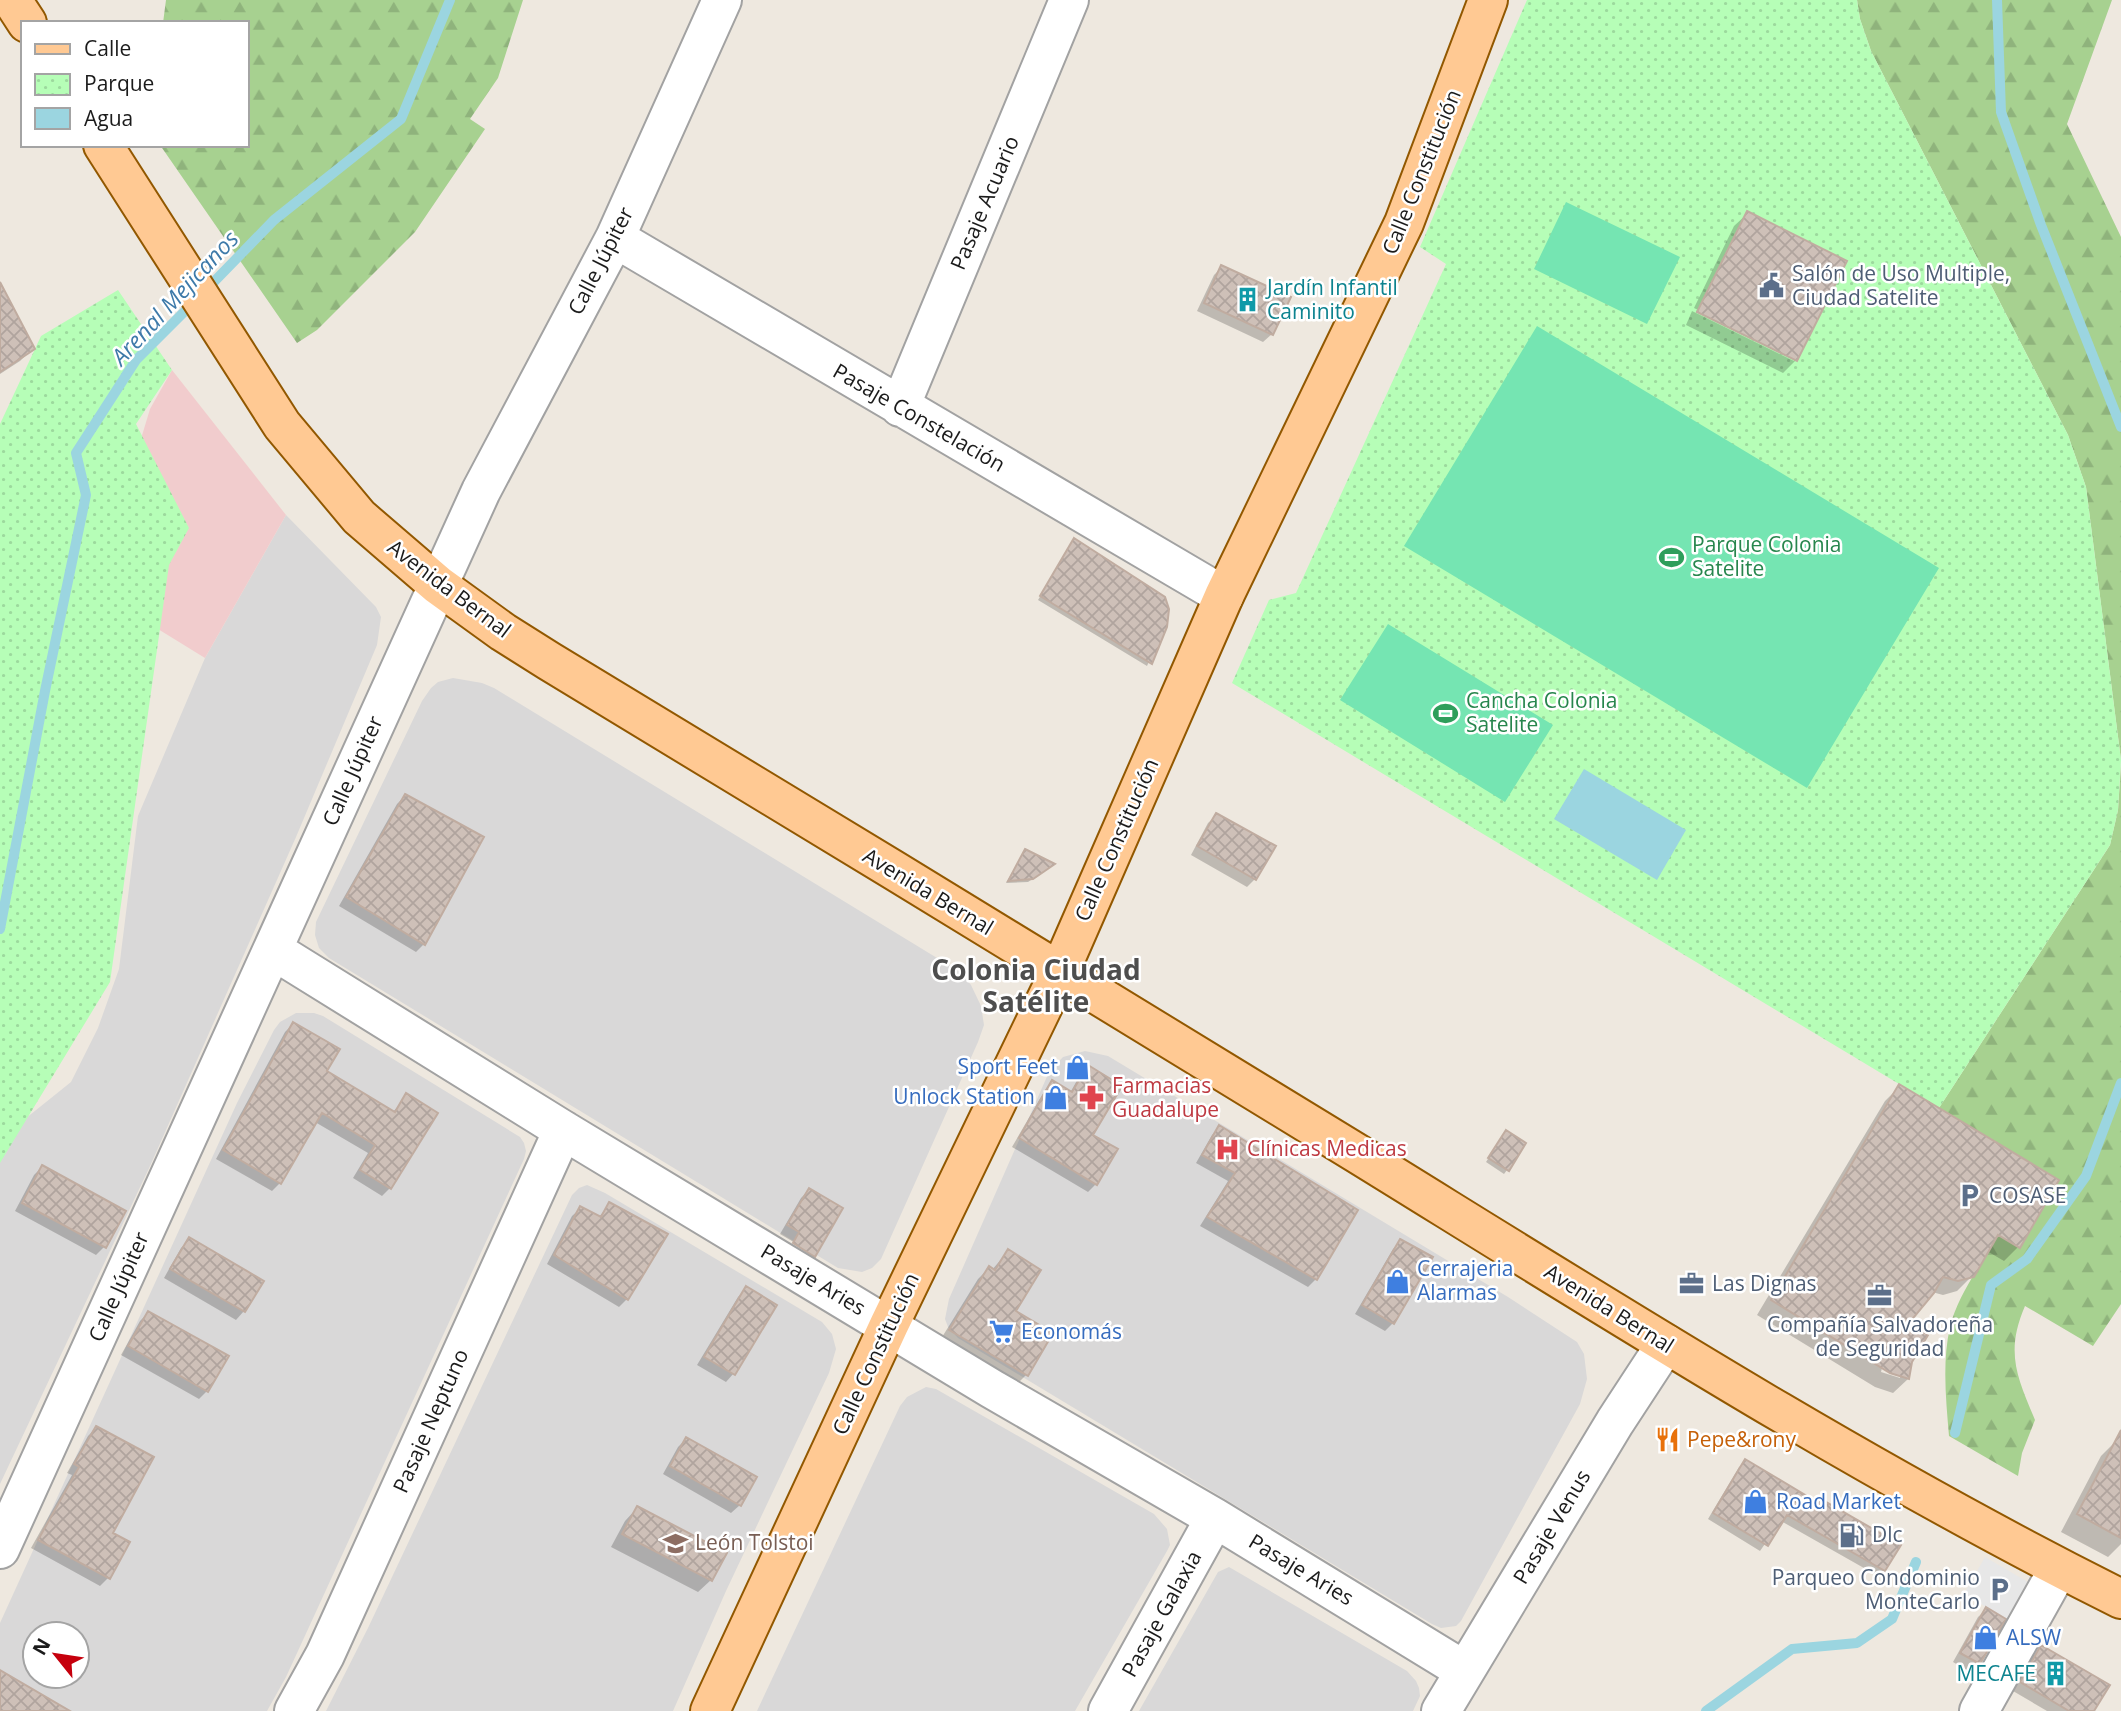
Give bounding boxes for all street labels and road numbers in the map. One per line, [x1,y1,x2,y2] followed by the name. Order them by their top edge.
[1375,85,1467,258] street label: Calle Constitución
[943,131,1025,274] street label: Pasaje Acuario
[561,202,639,319] street label: Calle Júpiter
[828,356,1011,478] street label: Pasaje Constelación
[382,533,517,644] street label: Avenida Bernal
[315,711,389,830] street label: Calle Júpiter
[1068,754,1165,925] street label: Calle Constitución
[858,841,999,941] street label: Avenida Bernal
[81,1227,155,1346] street label: Calle Júpiter
[756,1237,871,1321] street label: Pasaje Aries
[1540,1257,1679,1359] street label: Avenida Bernal
[825,1268,925,1439] street label: Calle Constitución
[386,1344,474,1497] street label: Pasaje Neptuno
[1506,1464,1596,1589] street label: Pasaje Venus
[1244,1527,1359,1611] street label: Pasaje Aries
[1115,1545,1207,1682] street label: Pasaje Galaxia

